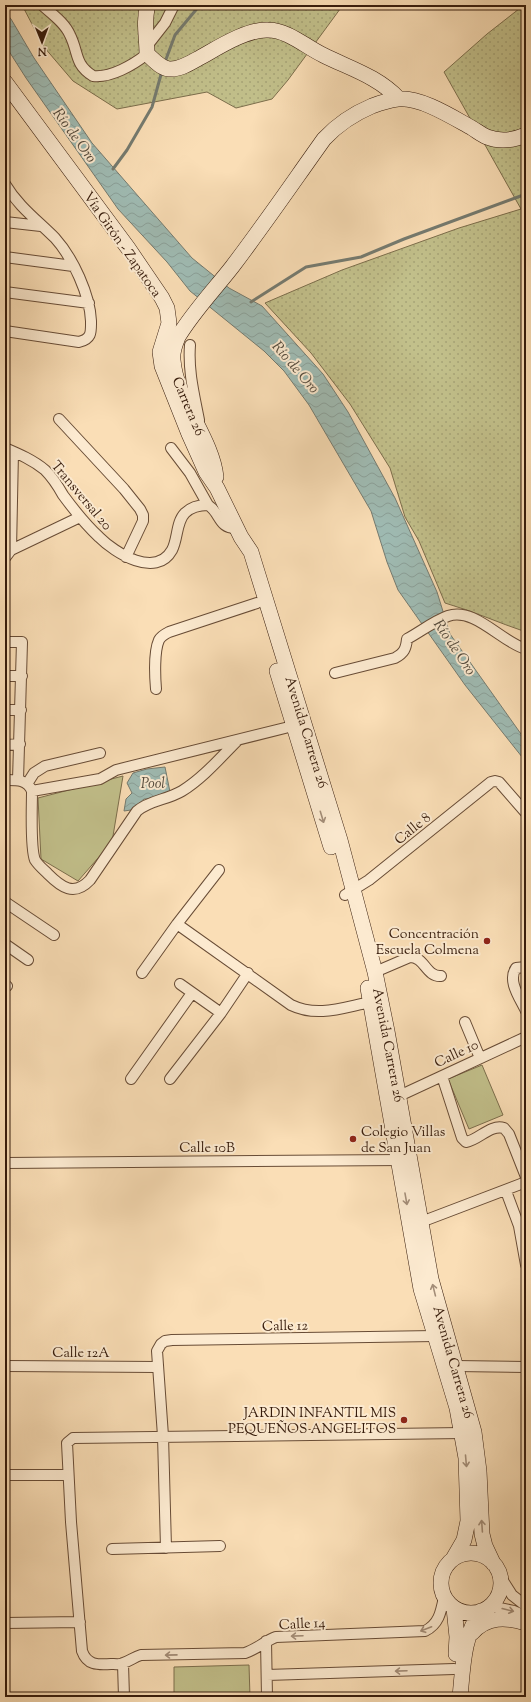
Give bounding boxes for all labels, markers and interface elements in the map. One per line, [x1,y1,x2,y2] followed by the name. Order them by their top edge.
[22,22,62,62] north arrow
[37,43,48,59] text: N
[47,104,101,168] water label: Río de Oro
[77,188,166,302] street label: Vía Girón - Zapatoca
[266,337,324,399] water label: Río de Oro
[166,374,209,440] street label: Carrera 26
[45,457,116,535] street label: Transversal 20
[427,616,480,680] water label: Río de Oro
[279,674,332,791] street label: Avenida Carrera 26
[141,774,165,795] water label: Pool
[391,809,436,850] street label: Calle 8
[319,810,326,823] one-way arrow
[376,925,480,961] place label: Concentración Escuela Colmena
[482,936,492,946] marker: Concentración Escuela Colmena
[366,986,408,1104] street label: Avenida Carrera 26
[431,1036,482,1074] street label: Calle 10
[361,1123,445,1159] place label: Colegio Villas de San Juan
[348,1134,358,1144] marker: Colegio Villas de San Juan
[179,1139,235,1159] street label: Calle 10B
[402,1192,410,1205] one-way arrow
[430,1284,437,1297] one-way arrow
[426,1304,478,1421] street label: Avenida Carrera 26
[262,1317,309,1337] street label: Calle 12
[52,1344,110,1364] street label: Calle 12A
[228,1404,396,1440] place label: JARDIN INFANTIL MIS PEQUEÑOS ANGELITOS
[399,1415,409,1425] marker: JARDIN INFANTIL MIS PEQUEÑOS ANGELITOS
[463,1454,470,1467] one-way arrow
[478,1520,485,1533] one-way arrow
[501,1606,514,1614] one-way arrow
[278,1614,326,1636] street label: Calle 14
[421,1626,433,1634] one-way arrow
[291,1632,304,1640] one-way arrow
[165,1651,178,1658] one-way arrow
[395,1667,408,1675] one-way arrow

